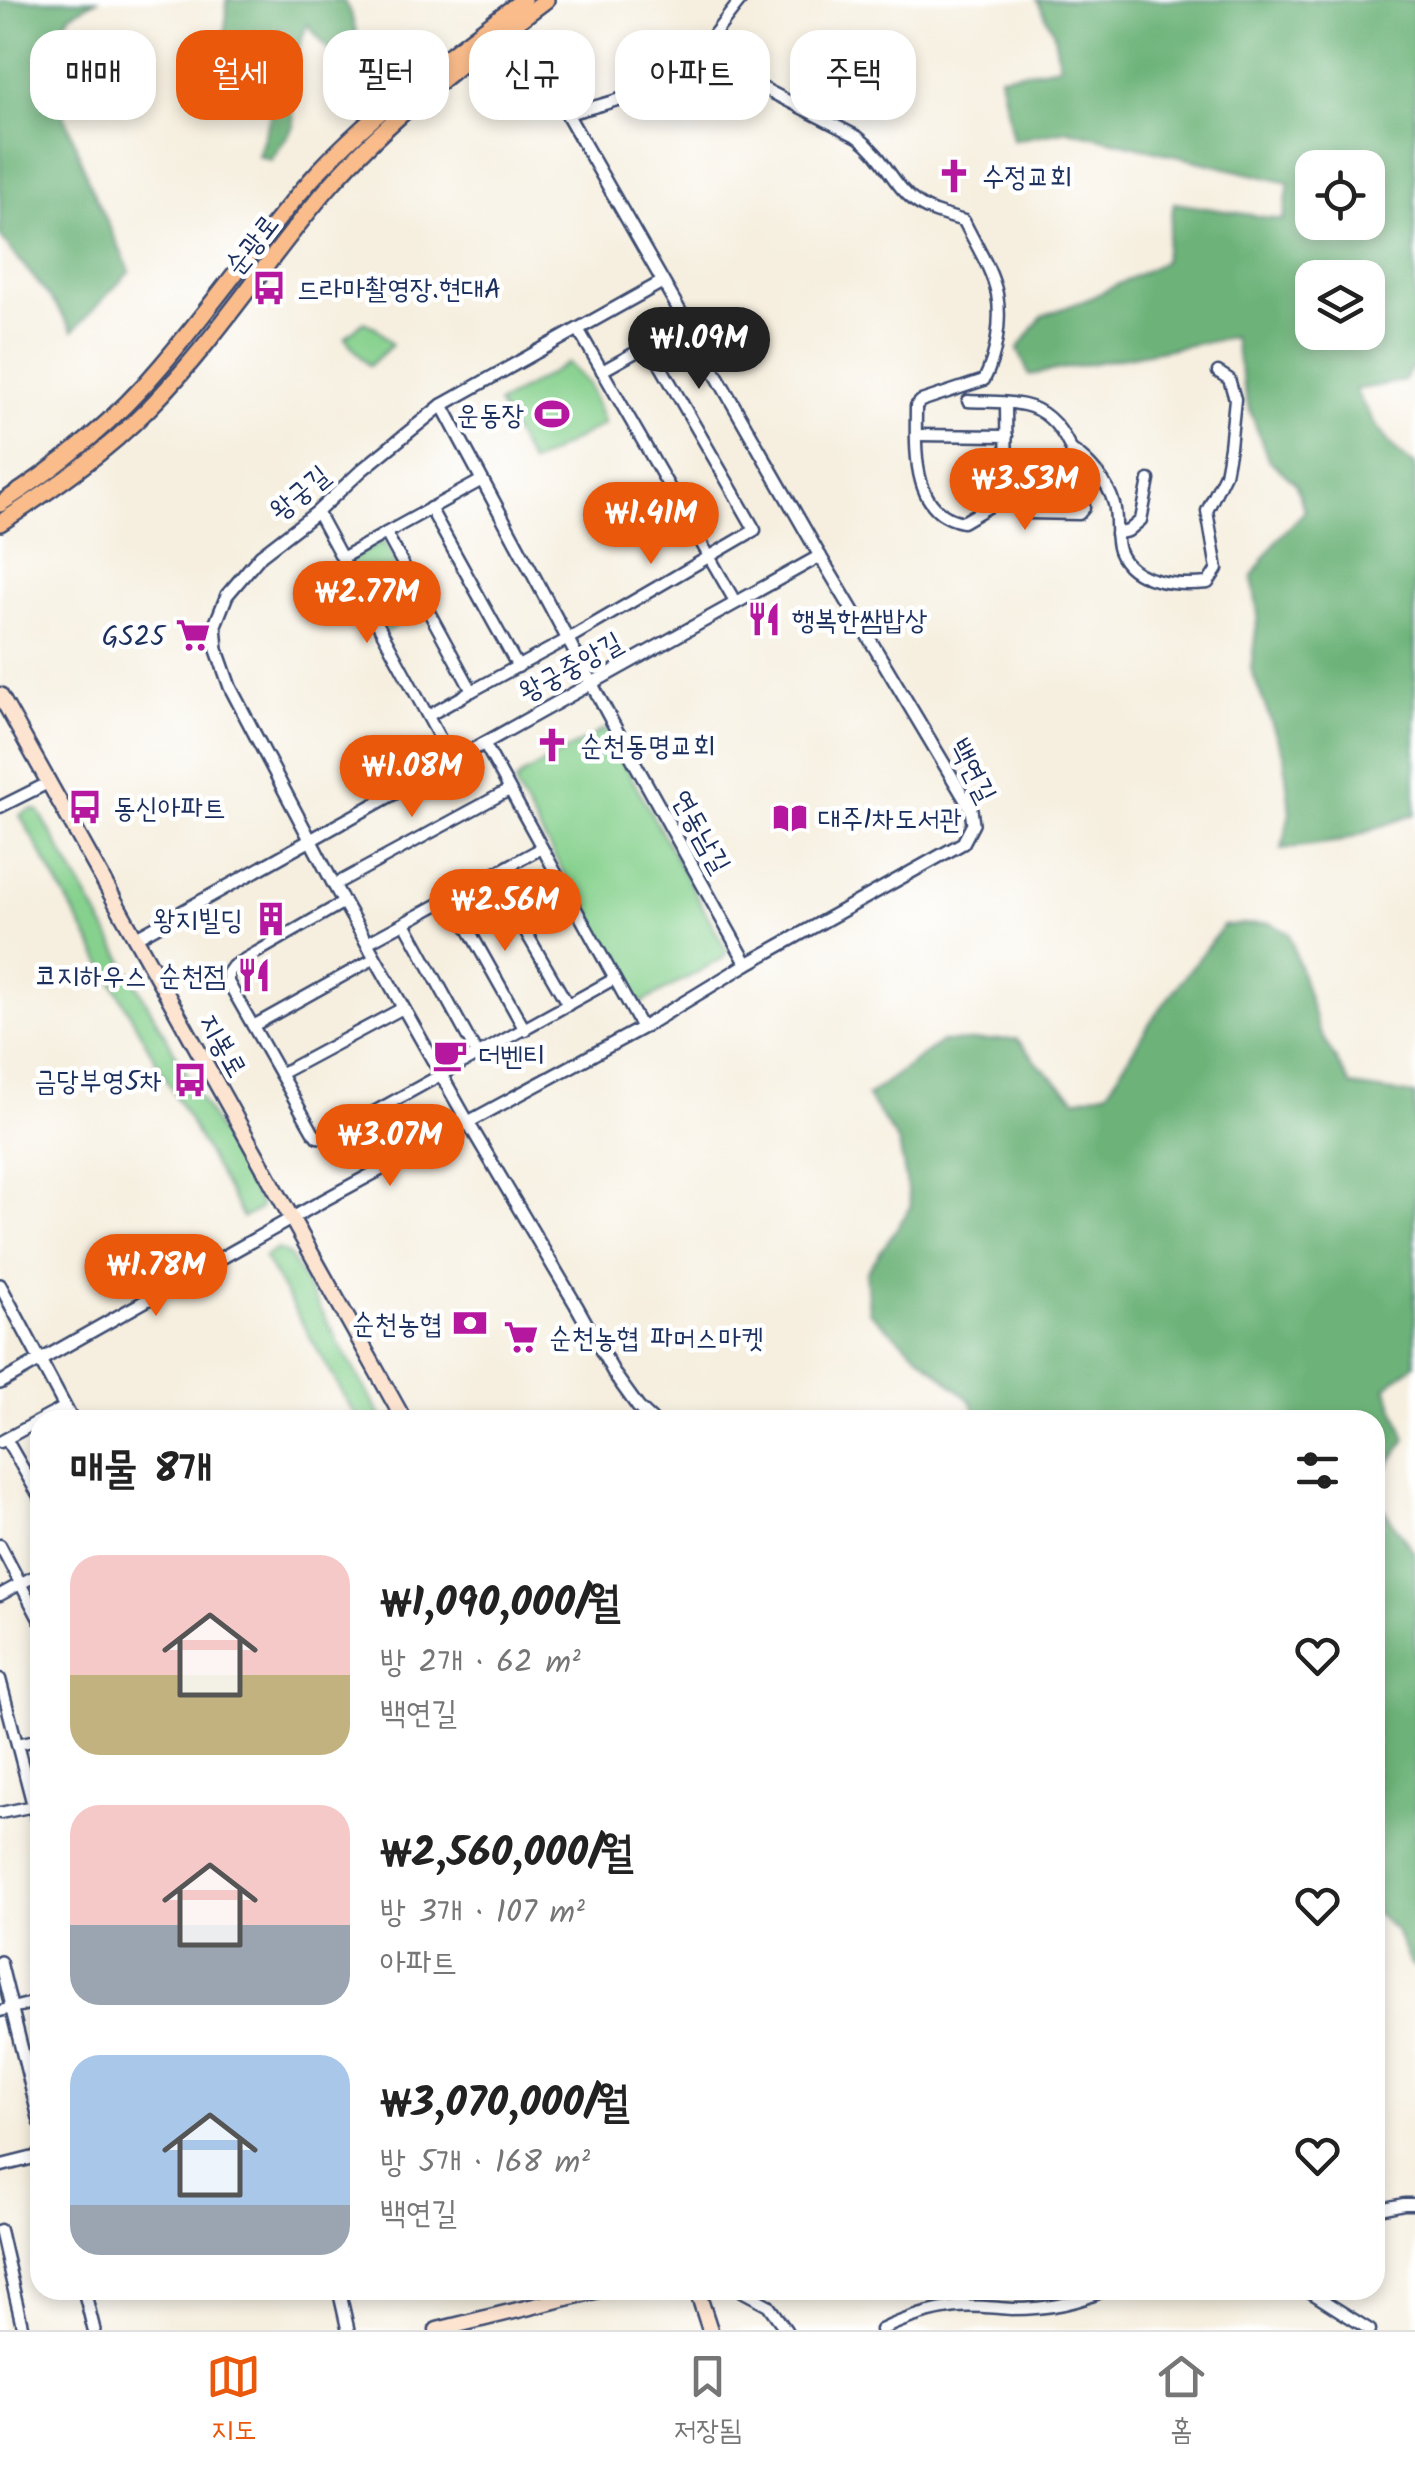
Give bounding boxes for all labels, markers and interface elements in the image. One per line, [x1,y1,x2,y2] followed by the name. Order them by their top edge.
[30,30,156,120] chip: 매매
[176,30,303,120] chip: 월세
[323,30,449,120] chip: 필터
[469,30,595,120] chip: 신규
[615,30,770,120] chip: 아파트
[790,30,916,120] chip: 주택
[1295,150,1385,350] map controls
[1295,150,1385,240] button: locate
[982,156,1072,201] place label: 수정교회
[935,157,973,195] church icon: 수정교회
[214,205,292,286] street label: 순광로
[1295,260,1385,350] button: layers
[297,268,501,313] place label: 드라마촬영장.현대A
[250,269,288,307] bus stop icon: 드라마촬영장.현대A
[618,307,780,392] pin: ₩1.09M
[650,314,748,365] text: ₩1.09M
[456,394,524,439] place label: 운동장
[533,395,571,433] sports icon: 운동장
[944,448,1106,533] pin: ₩3.53M
[260,455,341,533] street label: 왕궁길
[972,455,1078,506] text: ₩3.53M
[570,482,732,567] pin: ₩1.41M
[605,489,697,540] text: ₩1.41M
[286,561,448,646] pin: ₩2.77M
[315,568,419,619] text: ₩2.77M
[792,599,928,644] place label: 행복한쌈밥상
[745,600,783,638] restaurant icon: 행복한쌈밥상
[102,615,167,660] place label: GS25
[174,616,212,654] supermarket icon: GS25
[511,621,631,715] street label: 왕궁중앙길
[580,725,715,770] place label: 순천동명교회
[533,726,571,764] church icon: 순천동명교회
[936,731,1007,811] street label: 백연길
[331,735,493,820] pin: ₩1.08M
[362,742,462,793] text: ₩1.08M
[658,782,741,883] street label: 연동남길
[113,787,226,832] place label: 동신아파트
[66,788,104,826] bus stop icon: 동신아파트
[818,798,962,843] place label: 대주1차도서관
[771,799,809,837] library icon: 대주1차도서관
[424,869,586,954] pin: ₩2.56M
[451,876,559,927] text: ₩2.56M
[153,899,243,944] place label: 왕지빌딩
[252,900,290,938] building icon: 왕지빌딩
[35,955,226,1000] place label: 코지하우스 순천점
[235,956,273,994] restaurant icon: 코지하우스 순천점
[186,1006,258,1087] street label: 지봉로
[478,1035,546,1080] place label: 더벤티
[431,1036,469,1074] cafe icon: 더벤티
[34,1060,162,1105] place label: 금당부영5차
[171,1061,209,1099] bus stop icon: 금당부영5차
[309,1104,471,1189] pin: ₩3.07M
[338,1111,442,1162] text: ₩3.07M
[75,1234,237,1319] pin: ₩1.78M
[106,1241,206,1292] text: ₩1.78M
[352,1303,442,1348] place label: 순천농협
[451,1304,489,1342] bank icon: 순천농협
[549,1317,763,1362] place label: 순천농협 파머스마켓
[502,1318,540,1356] supermarket icon: 순천농협 파머스마켓
[70,1437,212,1504] text: 매물 8개
[1290,1443,1345,1498] icon: filters
[380,1571,621,1638] text: ₩1,090,000/월
[150,1595,270,1715] icon: home
[1290,1628,1345,1683] icon: heart
[380,1638,581,1689] text: 방 2개 · 62 m²
[380,1689,457,1740] text: 백연길
[380,1821,634,1888] text: ₩2,560,000/월
[150,1845,270,1965] icon: home
[1290,1878,1345,1933] icon: heart
[380,1888,585,1939] text: 방 3개 · 107 m²
[380,1939,457,1990] text: 아파트
[380,2071,629,2138] text: ₩3,070,000/월
[150,2095,270,2215] icon: home
[1290,2128,1345,2183] icon: heart
[380,2138,590,2189] text: 방 5개 · 168 m²
[380,2189,457,2240] text: 백연길
[206,2349,261,2454] tab: 지도
[674,2349,741,2454] tab: 저장됨
[1154,2349,1209,2454] tab: 홈

